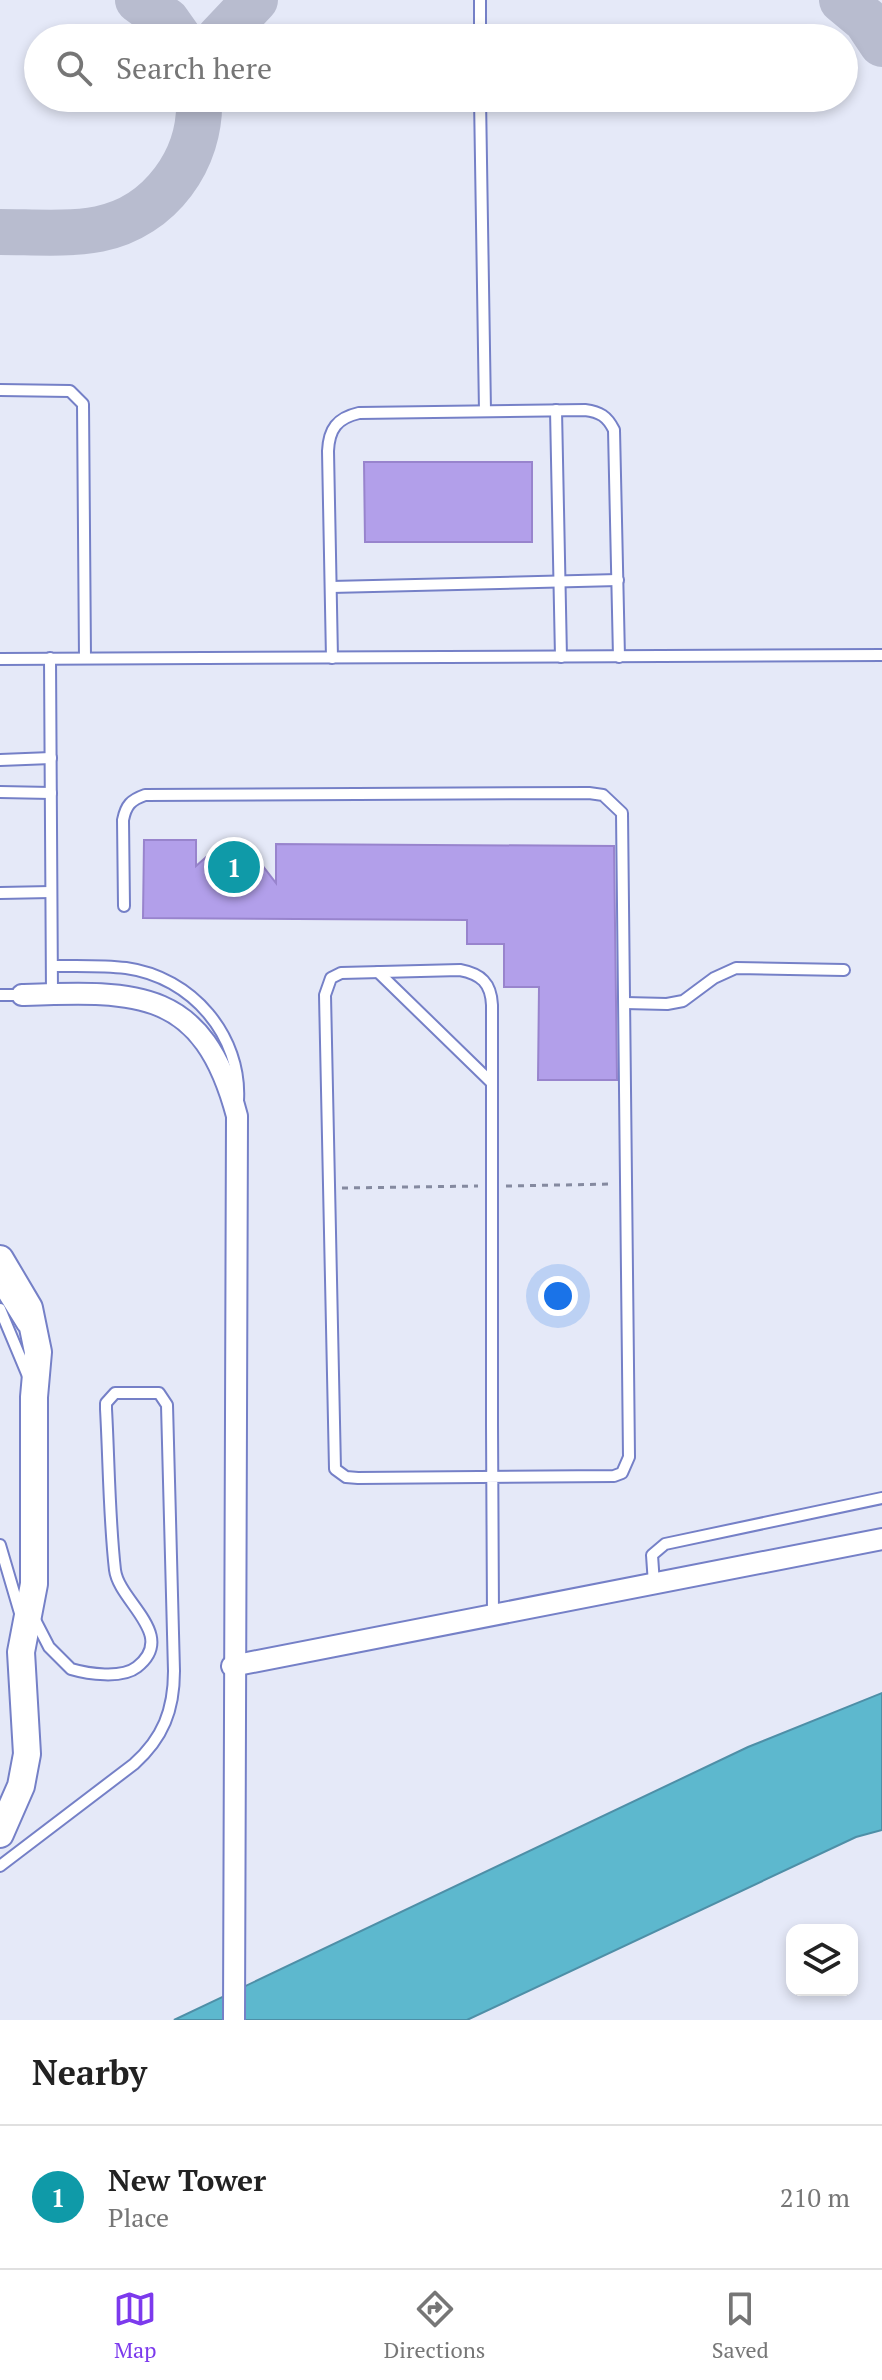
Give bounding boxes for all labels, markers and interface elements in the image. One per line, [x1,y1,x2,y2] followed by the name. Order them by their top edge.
[24,24,858,112] search box
[52,46,96,90] icon: search
[116,48,272,88] text: Search here
[208,837,260,897] pin: 1
[538,1276,578,1316] your location
[786,1924,858,1996] map controls
[786,1924,858,1996] button: layers
[32,2050,147,2095] text: Nearby
[108,2160,266,2200] text: New Tower
[51,2180,65,2214] text: 1
[780,2180,850,2214] text: 210 m
[108,2200,169,2234] text: Place
[113,2287,157,2364] tab: Map
[384,2287,485,2364] tab: Directions
[712,2287,769,2364] tab: Saved

